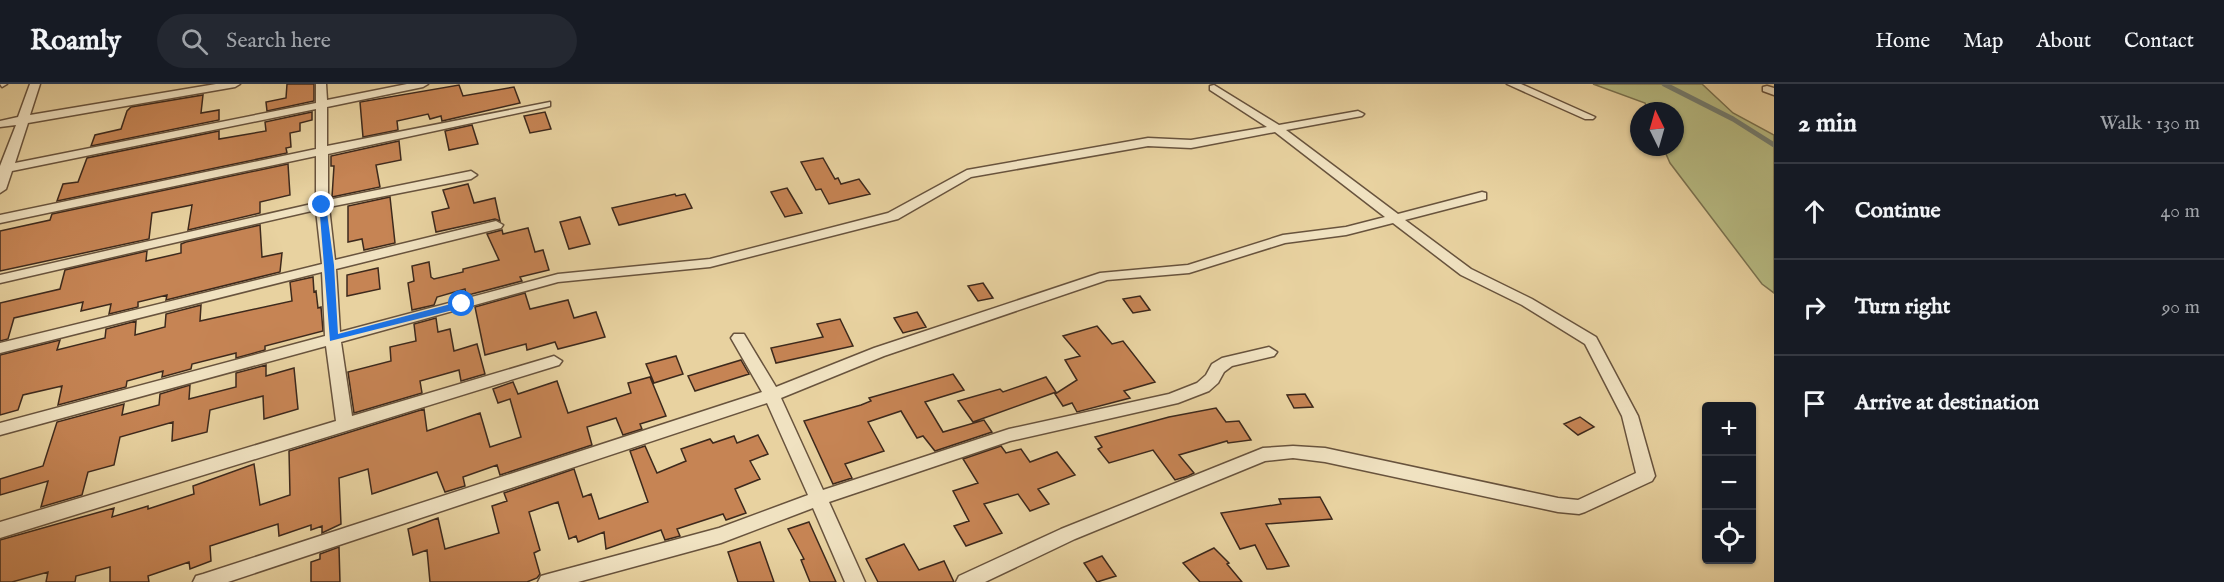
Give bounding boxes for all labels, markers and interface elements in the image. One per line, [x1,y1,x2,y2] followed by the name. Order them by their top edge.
[157,14,577,68] search box
[30,24,121,59] text: Roamly
[178,25,211,58] icon: search
[226,27,331,55] text: Search here
[1875,28,1930,55] text: Home
[1963,28,2003,55] text: Map
[2036,28,2091,55] text: About
[2124,28,2194,55] text: Contact
[1630,102,1684,156] north arrow
[1798,107,1857,140] text: 2 min
[2100,111,2200,136] text: Walk · 130 m
[308,191,334,217] route end
[1798,195,1831,228] icon: ahead
[1855,197,1941,225] text: Continue
[2161,199,2200,224] text: 40 m
[448,290,474,316] route start
[1798,291,1831,324] icon: right
[1855,293,1950,321] text: Turn right
[2162,295,2200,320] text: 90 m
[1798,387,1831,420] icon: arrive
[1855,389,2039,417] text: Arrive at destination
[1702,402,1756,564] map controls
[1702,402,1756,456] button: +
[1702,456,1756,510] button: −
[1702,510,1756,564] button: locate

